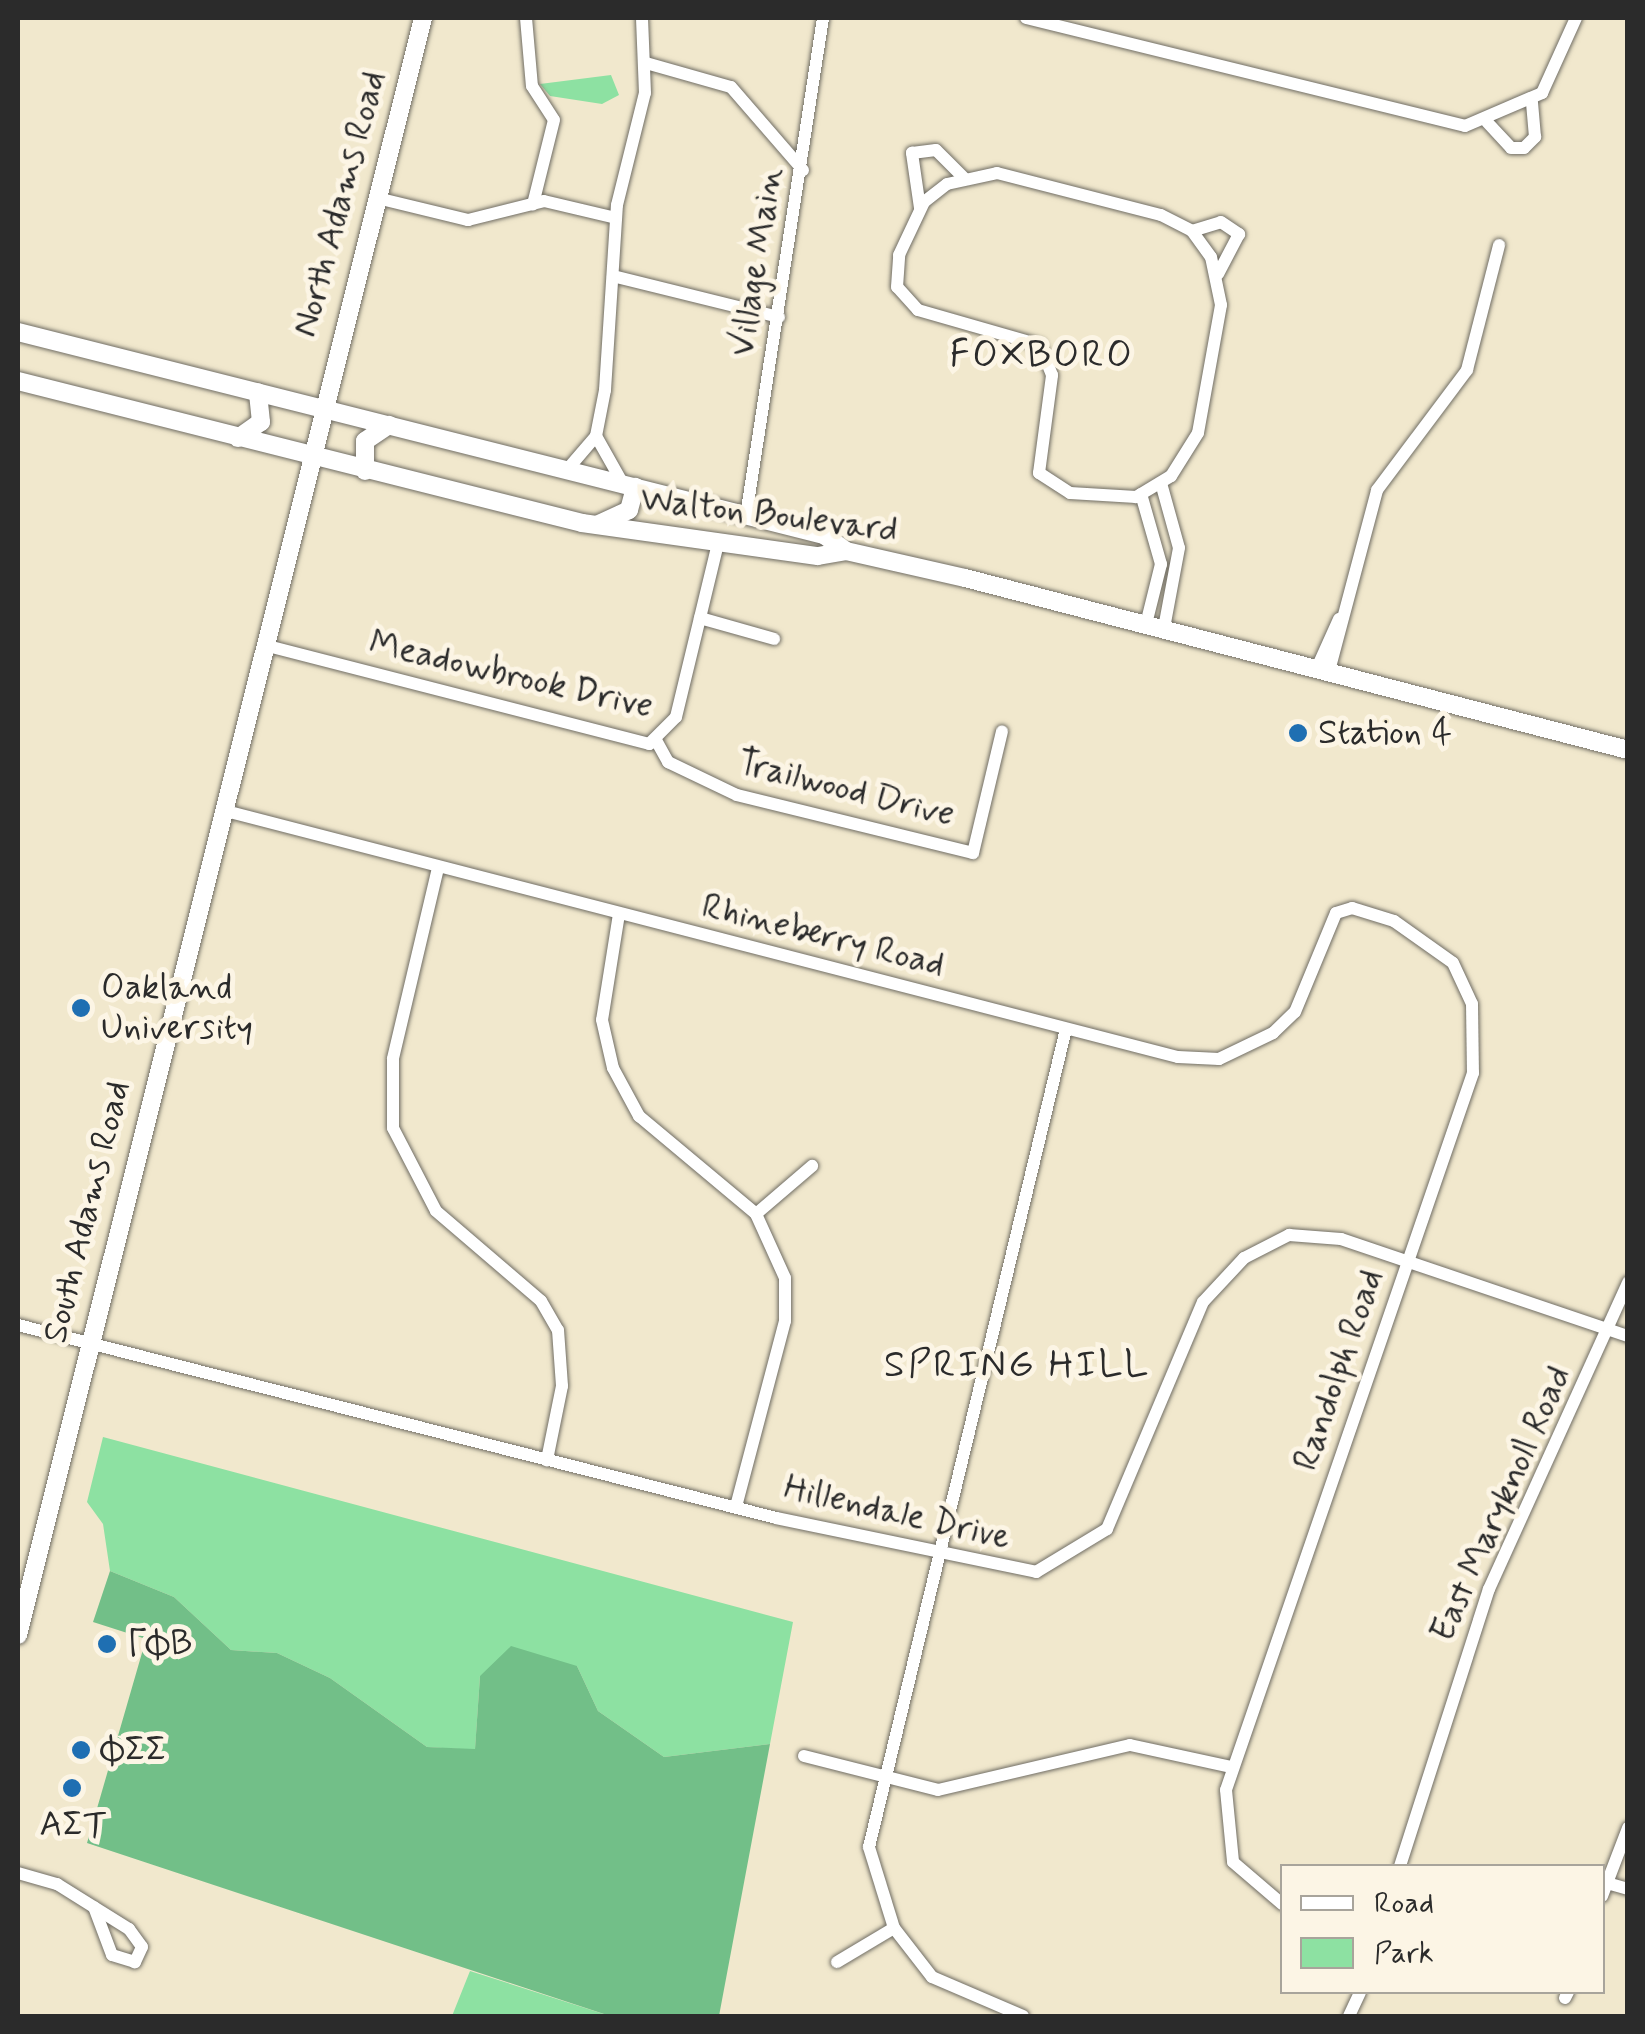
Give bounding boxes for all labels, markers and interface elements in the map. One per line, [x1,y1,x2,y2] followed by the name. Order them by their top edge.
[284,67,396,341] street label: North Adams Road
[722,169,792,355] street label: Village Main
[949,333,1135,379] district label: FOXBORO
[641,479,897,551] street label: Walton Boulevard
[366,622,656,728] street label: Meadowbrook Drive
[1318,712,1451,754] place label: Station 4
[1287,722,1309,744] marker: Station 4
[735,742,957,836] street label: Trailwood Drive
[697,886,949,986] street label: Rhineberry Road
[101,967,253,1049] place label: Oakland University
[70,997,92,1019] marker: Oakland University
[34,1077,140,1347] street label: South Adams Road
[1285,1264,1393,1476] street label: Randolph Road
[884,1343,1150,1389] district label: SPRING HILL
[1421,1360,1581,1648] street label: East Maryknoll Road
[780,1467,1014,1559] street label: Hillendale Drive
[127,1623,192,1665] place label: ΓΦB
[96,1633,118,1655] marker: ΓΦB
[101,1729,167,1771] place label: ΦΣΣ
[70,1739,92,1761] marker: ΦΣΣ
[61,1777,83,1799] marker: AΣΤ
[40,1804,104,1846] place label: AΣΤ
[1280,1864,1605,1994] legend
[1374,1884,1434,1923] text: Road
[1374,1934,1434,1973] text: Park

